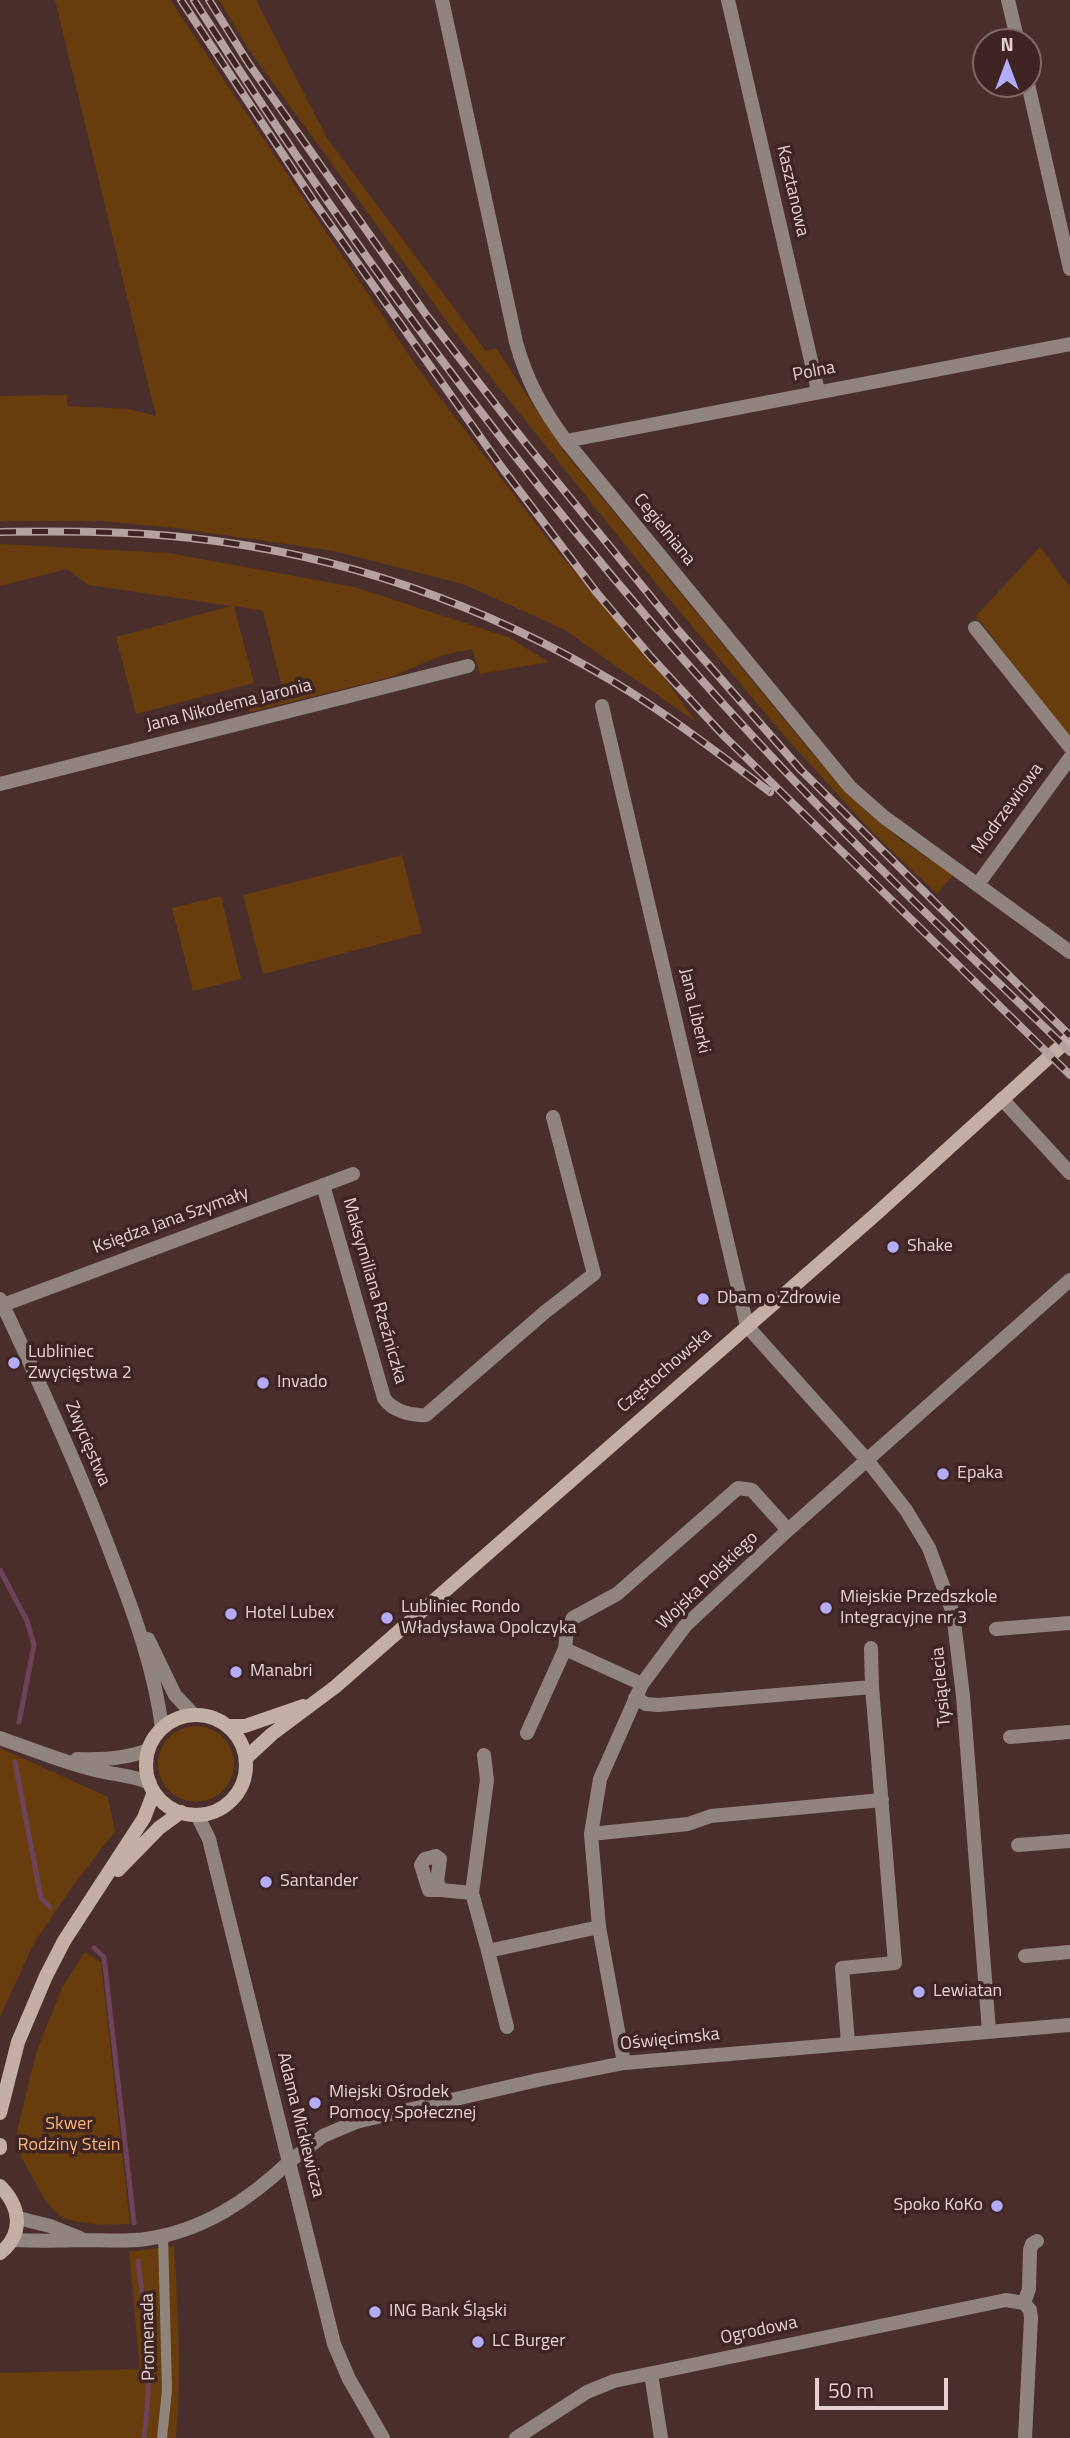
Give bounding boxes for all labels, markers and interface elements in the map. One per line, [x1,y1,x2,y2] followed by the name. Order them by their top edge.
[972,28,1042,98] north arrow
[1000,29,1014,58] text: N
[771,143,813,239] street label: Kasztanowa
[791,357,837,387] street label: Polna
[628,490,700,570] street label: Cegielniana
[144,675,314,737] street label: Jana Nikodema Jaronia
[968,759,1048,859] street label: Modrzewiowa
[674,966,714,1056] street label: Jana Liberki
[90,1183,252,1259] street label: Księdza Jana Szymały
[337,1196,411,1386] street label: Maksymiliana Rzeźniczka
[907,1236,953,1258] place label: Shake
[885,1239,901,1255] marker: Shake
[717,1288,841,1310] place label: Dbam o Zdrowie
[695,1291,711,1307] marker: Dbam o Zdrowie
[613,1324,717,1418] street label: Częstochowska
[28,1342,132,1384] place label: Lubliniec Zwycięstwa 2
[6,1355,22,1371] marker: Lubliniec Zwycięstwa 2
[277,1372,328,1394] place label: Invado
[255,1375,271,1391] marker: Invado
[59,1398,115,1490] street label: Zwycięstwa
[957,1463,1003,1485] place label: Epaka
[935,1466,951,1482] marker: Epaka
[653,1527,763,1635] street label: Wojska Polskiego
[840,1587,997,1630] place label: Miejskie Przedszkole Integracyjne nr 3
[401,1597,577,1640] place label: Lubliniec Rondo Władysława Opolczyka
[818,1600,834,1616] marker: Miejskie Przedszkole Integracyjne nr 3
[245,1603,335,1625] place label: Hotel Lubex
[223,1606,239,1622] marker: Hotel Lubex
[379,1610,395,1626] marker: Lubliniec Rondo Władysława Opolczyka
[928,1646,956,1728] street label: Tysiąclecia
[250,1661,312,1683] place label: Manabri
[228,1664,244,1680] marker: Manabri
[280,1871,358,1893] place label: Santander
[258,1874,274,1890] marker: Santander
[933,1981,1002,2003] place label: Lewiatan
[911,1984,927,2000] marker: Lewiatan
[619,2024,721,2056] street label: Oświęcimska
[272,2050,328,2200] street label: Adama Mickiewicza
[329,2082,476,2124] place label: Miejski Ośrodek Pomocy Społecznej
[307,2095,323,2111] marker: Miejski Ośrodek Pomocy Społecznej
[18,2114,120,2156] park label: Skwer Rodziny Stein
[894,2195,983,2217] place label: Spoko KoKo
[989,2198,1005,2214] marker: Spoko KoKo
[137,2293,161,2381] street label: Promenada
[389,2301,507,2323] place label: ING Bank Śląski
[367,2304,383,2320] marker: ING Bank Śląski
[718,2312,800,2350] street label: Ogrodowa
[492,2331,565,2353] place label: LC Burger
[470,2334,486,2350] marker: LC Burger
[818,2364,951,2408] scale bar
[828,2374,874,2406] text: 50 m

